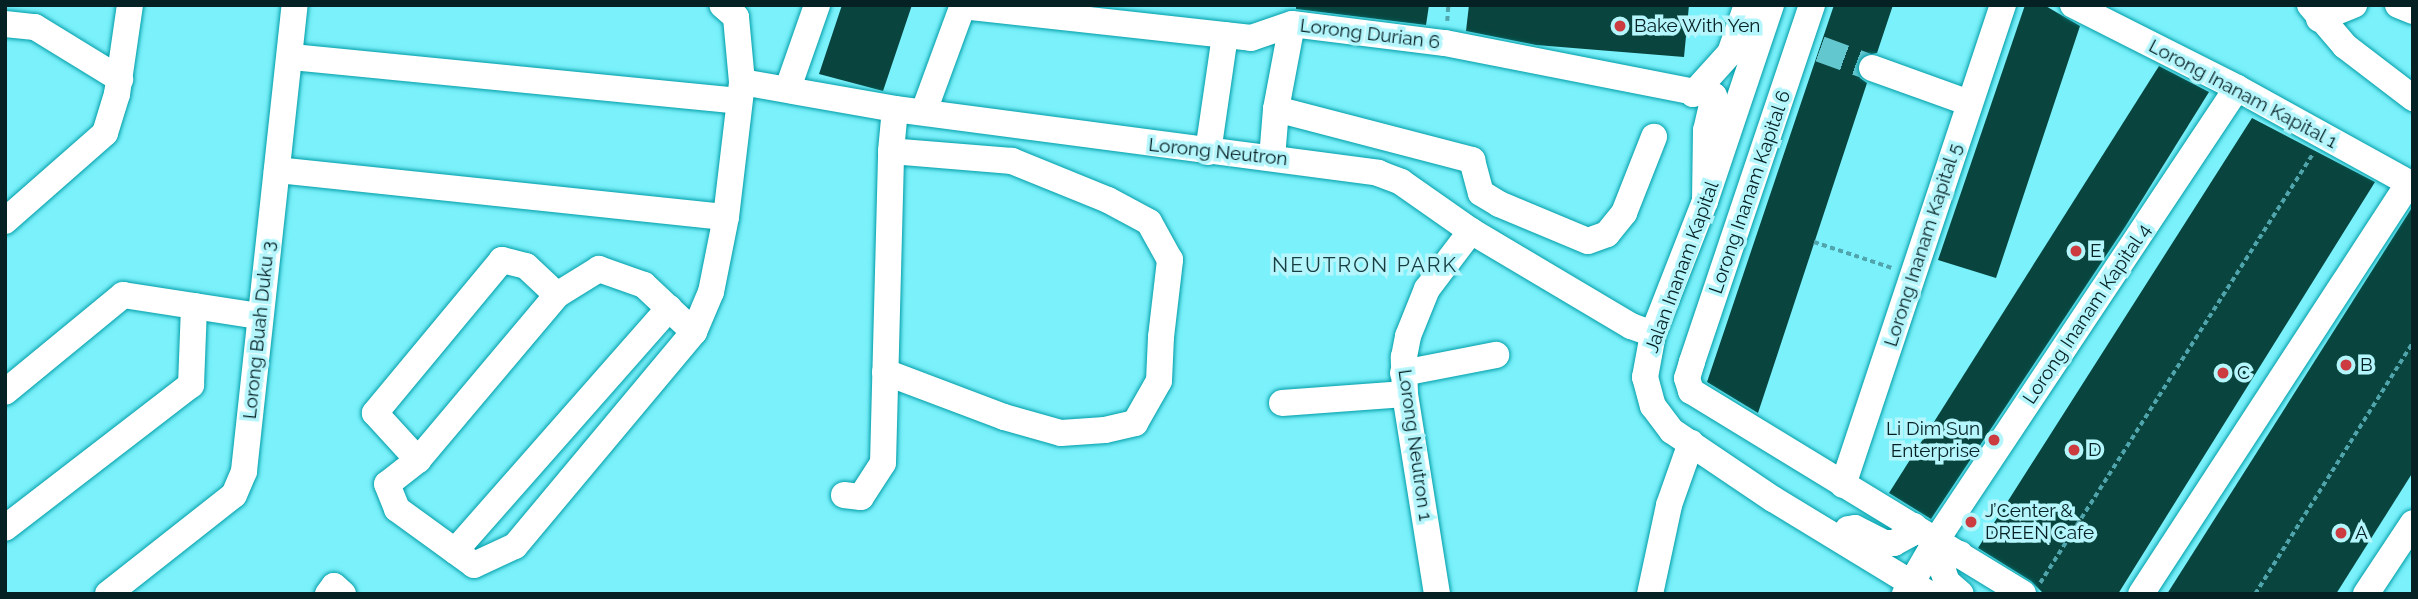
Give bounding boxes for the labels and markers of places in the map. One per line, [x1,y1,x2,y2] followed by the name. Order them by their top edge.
[1634,15,1762,37] place label: Bake With Yen
[1612,18,1628,34] marker: Bake With Yen
[2090,240,2102,262] place label: E
[2068,243,2084,259] marker: E
[2360,354,2373,376] place label: B
[2338,357,2354,373] marker: B
[2237,362,2250,384] place label: C
[2215,365,2231,381] marker: C
[1886,418,1980,462] place label: Li Dim Sun Enterprise
[1986,432,2002,448] marker: Li Dim Sun Enterprise
[2088,439,2102,461] place label: D
[2066,442,2082,458] marker: D
[1985,500,2094,544] place label: J’Center & DREEN Cafe
[1963,514,1979,530] marker: J’Center & DREEN Cafe
[2355,522,2368,544] place label: A
[2333,525,2349,541] marker: A

